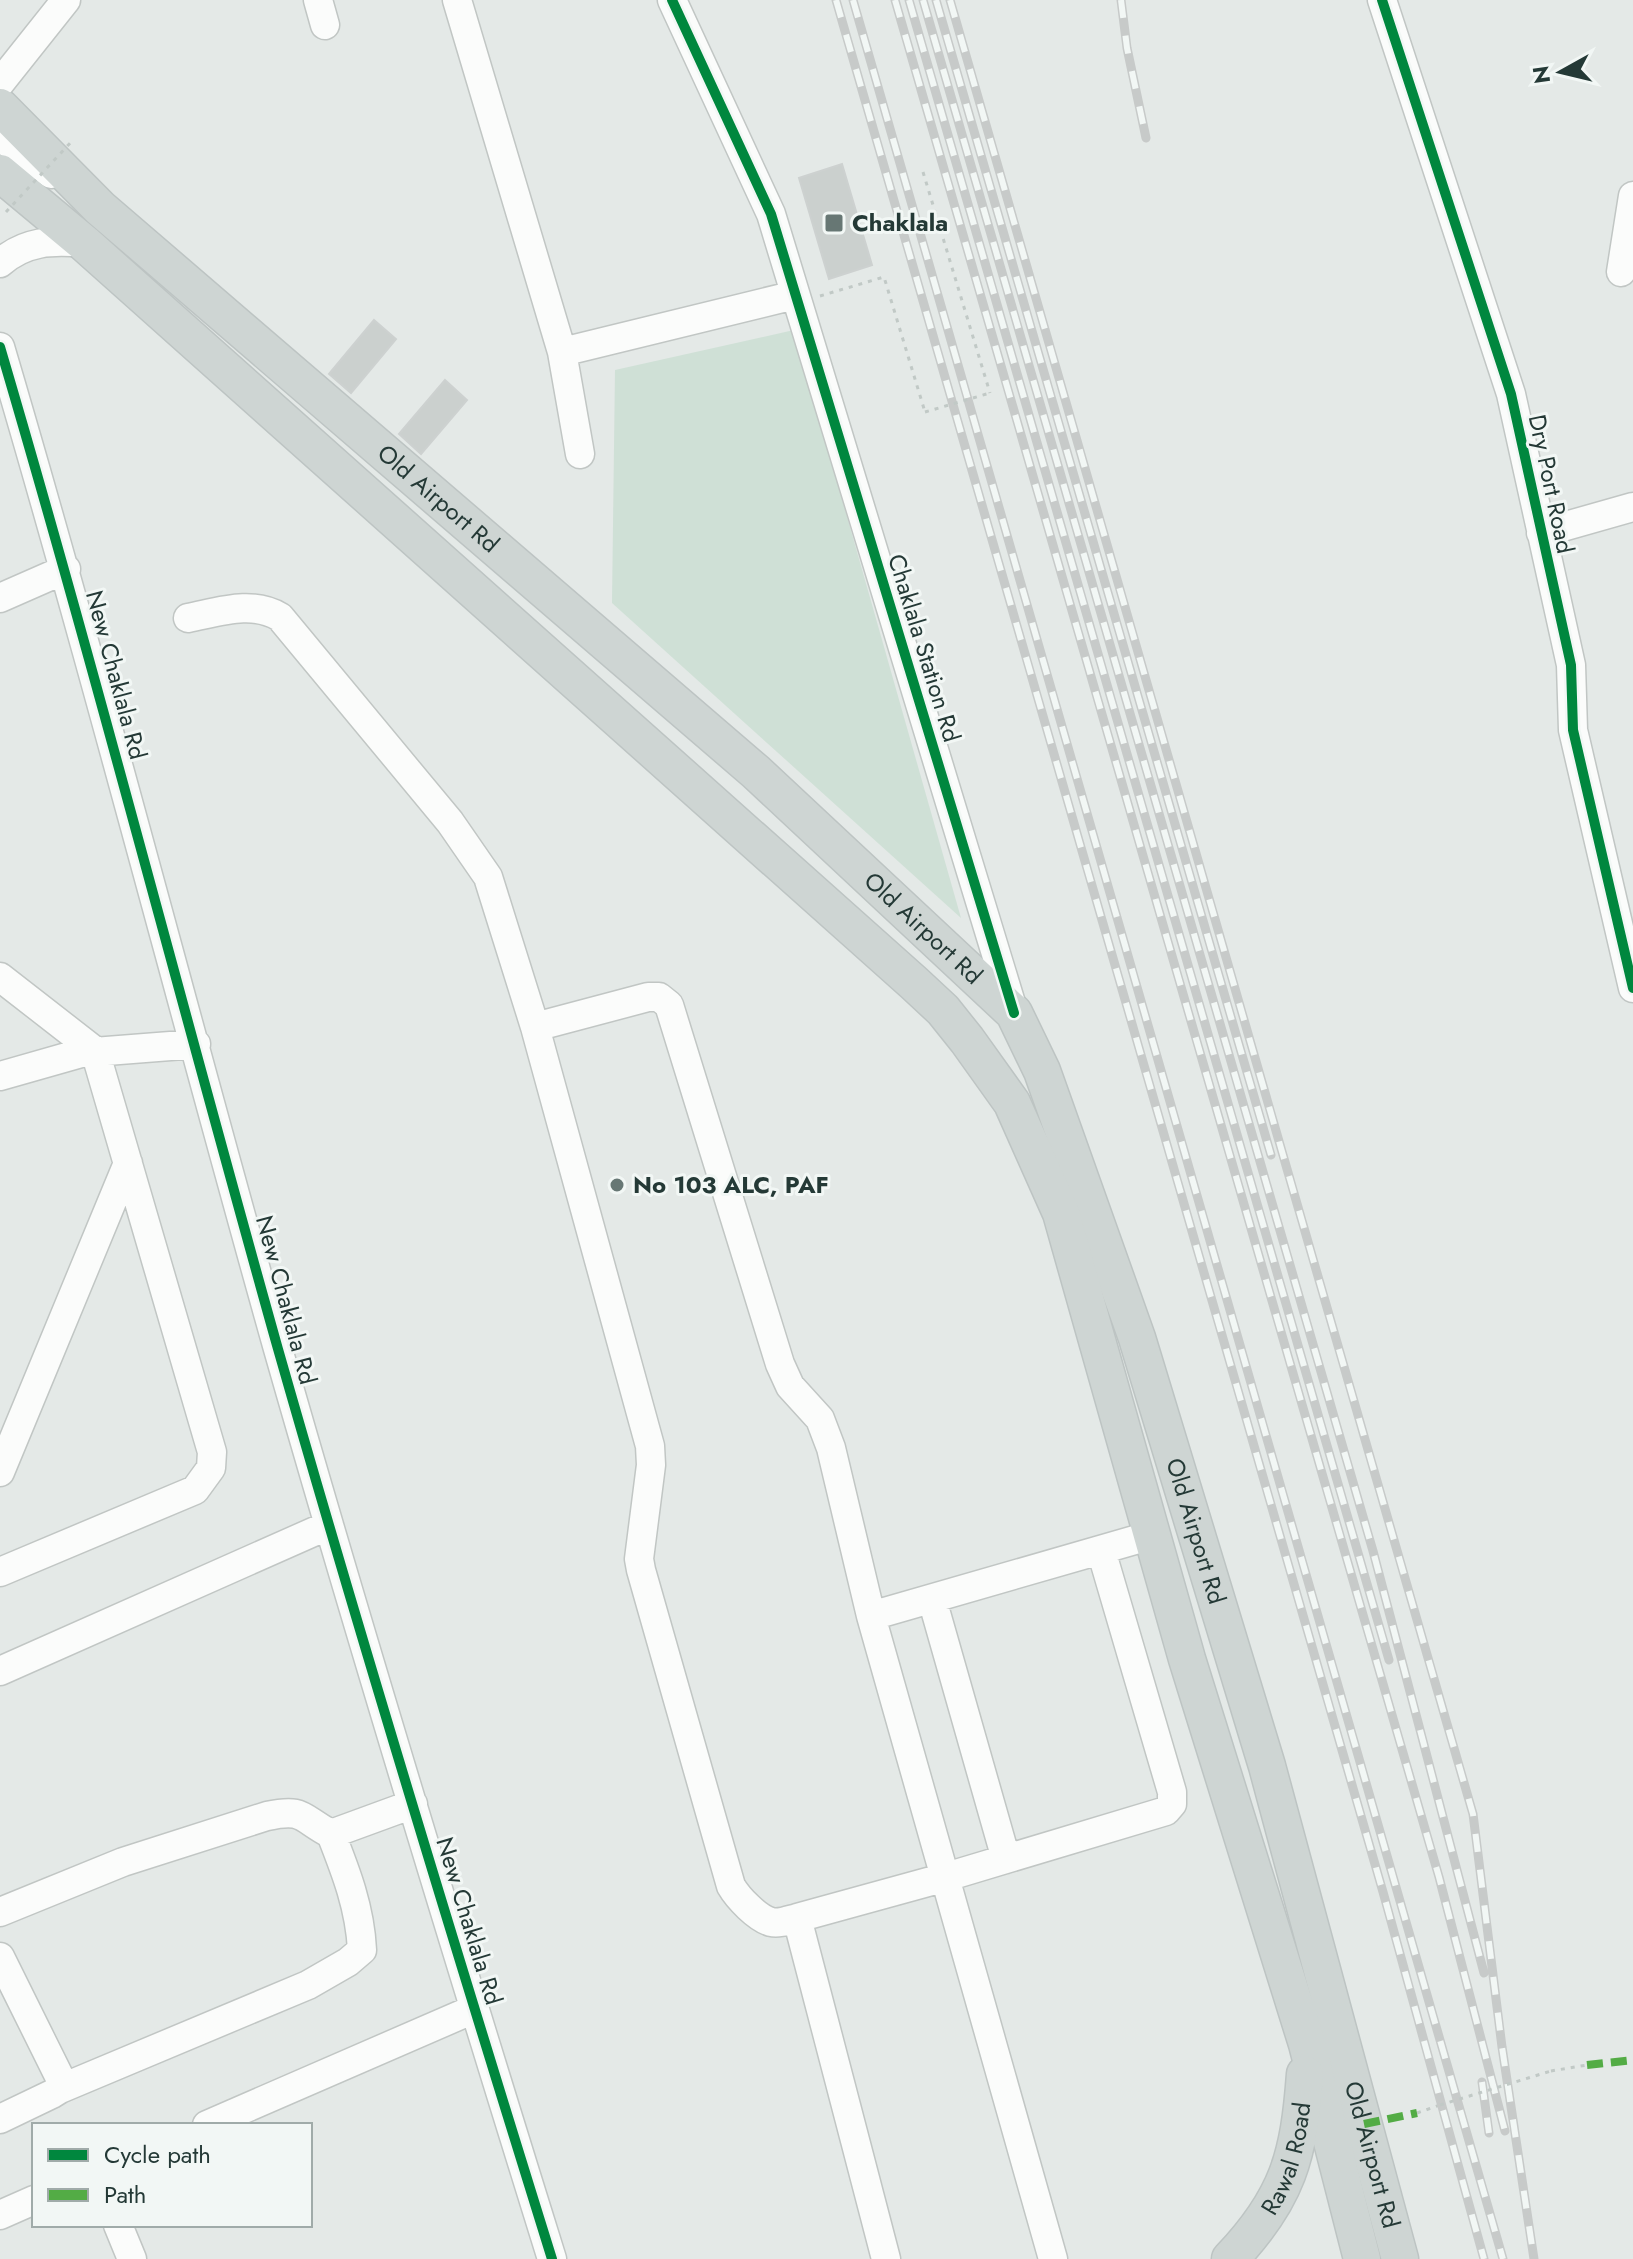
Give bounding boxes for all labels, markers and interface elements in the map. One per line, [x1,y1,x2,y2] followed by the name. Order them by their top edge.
[1521,32,1601,112] north arrow
[1524,64,1558,86] text: N
[852,205,948,240] place label: Chaklala
[823,212,845,234] marker: Chaklala
[1520,411,1583,557] street label: Dry Port Road
[370,436,507,561] street label: Old Airport Rd
[879,550,970,746] street label: Chaklala Station Rd
[77,586,156,763] street label: New Chaklala Rd
[856,864,991,992] street label: Old Airport Rd
[633,1167,829,1202] place label: No 103 ALC, PAF
[608,1176,626,1194] marker: No 103 ALC, PAF
[247,1211,326,1388] street label: New Chaklala Rd
[1157,1454,1235,1608] street label: Old Airport Rd
[427,1833,512,2009] street label: New Chaklala Rd
[1336,2077,1409,2232] street label: Old Airport Rd
[1252,2100,1319,2222] street label: Rawal Road
[32,2123,312,2227] legend
[104,2137,211,2172] text: Cycle path
[104,2177,146,2212] text: Path

